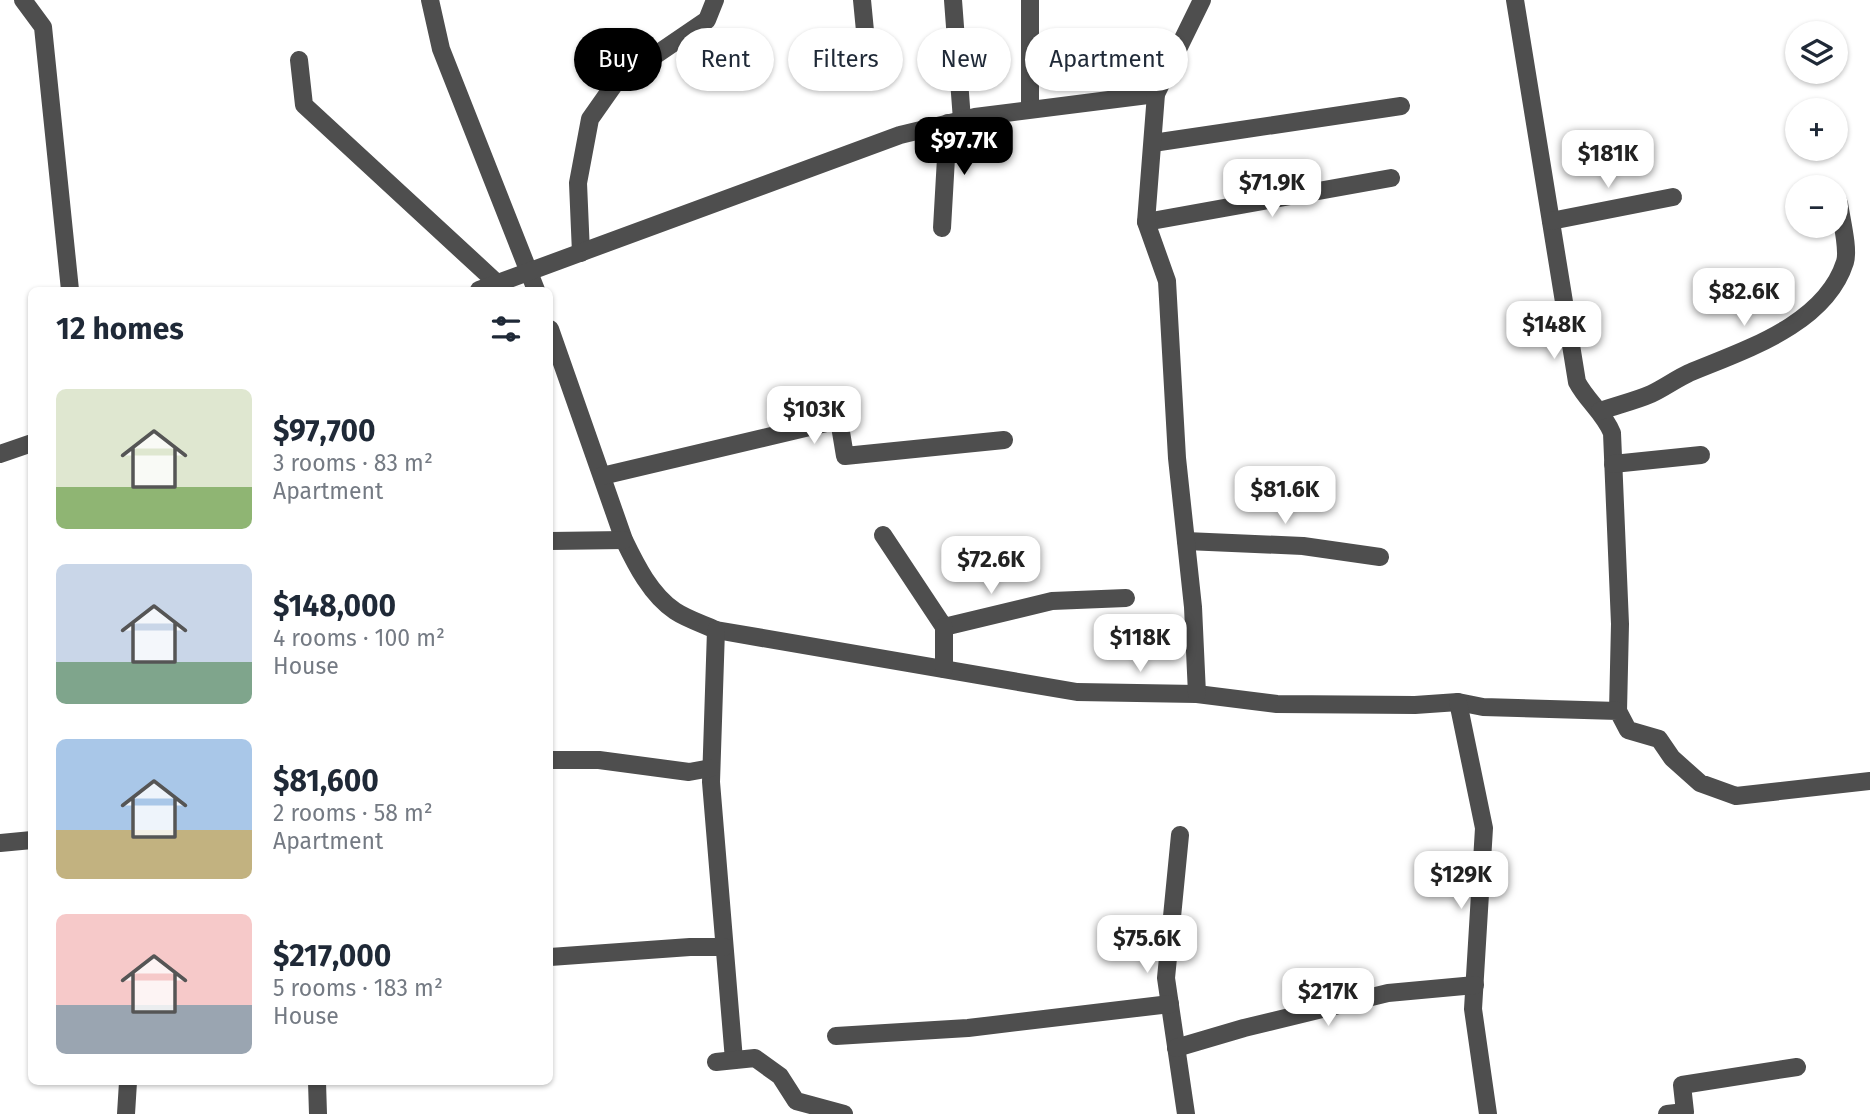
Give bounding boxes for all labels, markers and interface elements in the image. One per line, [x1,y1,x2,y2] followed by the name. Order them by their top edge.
[1785,21,1848,238] map controls
[1785,21,1848,84] button: layers
[574,28,662,91] chip: Buy
[676,28,774,91] chip: Rent
[788,28,903,91] chip: Filters
[917,28,1011,91] chip: New
[1025,28,1188,91] chip: Apartment
[1785,98,1848,161] button: +
[907,118,1021,177] pin: $97.7K
[931,126,997,154] text: $97.7K
[1559,130,1657,190] pin: $181K
[1578,139,1638,167] text: $181K
[1215,160,1329,219] pin: $71.9K
[1239,168,1305,196] text: $71.9K
[1785,175,1848,238] button: −
[1687,268,1801,328] pin: $82.6K
[1709,277,1779,305] text: $82.6K
[1505,302,1603,361] pin: $148K
[487,310,525,348] icon: filters
[1522,310,1586,338] text: $148K
[56,311,184,347] text: 12 homes
[765,386,863,446] pin: $103K
[783,395,845,423] text: $103K
[273,413,375,449] text: $97,700
[112,417,196,501] icon: home
[273,449,433,477] text: 3 rooms · 83 m²
[1228,466,1342,526] pin: $81.6K
[1251,475,1319,503] text: $81.6K
[273,477,383,505] text: Apartment
[934,536,1048,596] pin: $72.6K
[957,545,1025,573] text: $72.6K
[273,588,396,624] text: $148,000
[112,592,196,676] icon: home
[1091,614,1189,674] pin: $118K
[1110,623,1170,651] text: $118K
[273,624,445,652] text: 4 rooms · 100 m²
[273,652,339,680] text: House
[273,763,379,799] text: $81,600
[112,767,196,851] icon: home
[273,799,433,827] text: 2 rooms · 58 m²
[273,827,383,855] text: Apartment
[1412,852,1510,911] pin: $129K
[1430,860,1492,888] text: $129K
[1090,916,1204,975] pin: $75.6K
[1113,924,1181,952] text: $75.6K
[273,938,391,974] text: $217,000
[112,942,196,1026] icon: home
[1279,968,1377,1028] pin: $217K
[273,974,443,1002] text: 5 rooms · 183 m²
[1298,977,1358,1005] text: $217K
[273,1002,339,1030] text: House

